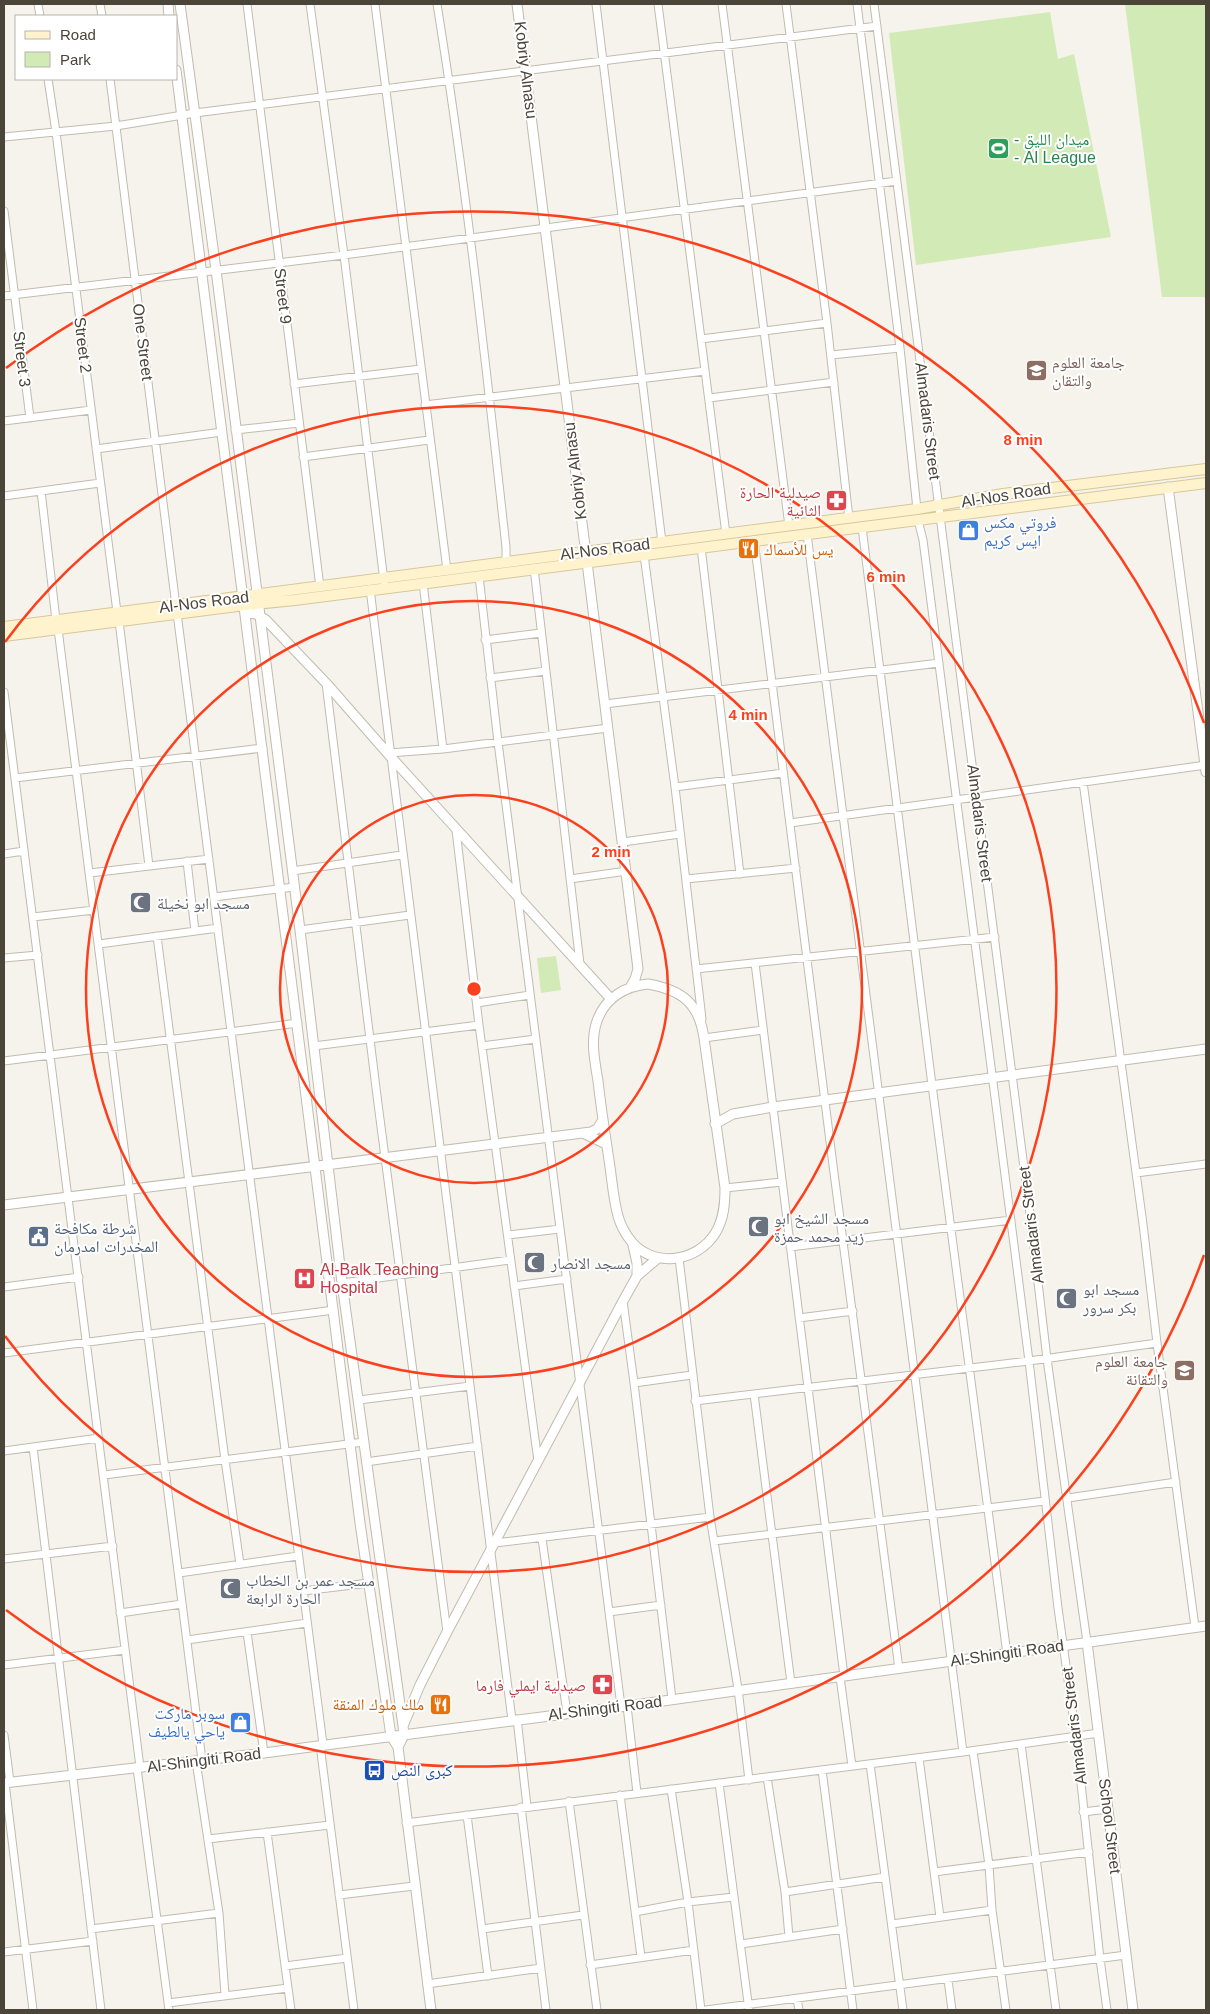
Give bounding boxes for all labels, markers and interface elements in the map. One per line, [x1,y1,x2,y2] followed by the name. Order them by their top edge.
[15,15,178,80] legend
[512,20,540,120] street label: Kobriy Alnasu
[60,26,96,43] text: Road
[60,51,91,68] text: Park
[1014,131,1096,166] place label: - ميدان الليق - Al League
[986,136,1010,160] sports icon: - ميدان الليق - Al League
[271,267,295,325] street label: Street 9
[130,303,156,382] street label: One Street
[71,316,95,374] street label: Street 2
[10,330,34,388] street label: Street 3
[1052,354,1125,391] place label: جامعة العلوم والتقان
[1024,359,1048,383] school or university icon: جامعة العلوم والتقان
[912,361,944,481] street label: Almadaris Street
[561,421,589,521] street label: Kobriy Alnasu
[1003,431,1043,448] text: 8 min
[960,480,1052,510] street label: Al-Nos Road
[740,484,821,519] place label: صيدلية الحارة الثانية
[825,489,849,513] pharmacy icon: صيدلية الحارة الثانية
[984,514,1057,551] place label: فروتي مكس ايس كريم
[956,519,980,543] shop icon: فروتي مكس ايس كريم
[559,535,651,563] street label: Al-Nos Road
[736,537,760,561] restaurant icon: يس للأسماك
[764,541,833,560] place label: يس للأسماك
[866,568,906,585] text: 6 min
[158,588,250,616] street label: Al-Nos Road
[728,706,768,723] text: 4 min
[964,763,996,883] street label: Almadaris Street
[591,843,631,860] text: 2 min
[129,891,153,915] mosque icon: مسجد ابو نخيلة
[157,895,250,913] place label: مسجد ابو نخيلة
[465,980,483,998] centre of rings
[1015,1165,1047,1285] street label: Almadaris Street
[774,1210,869,1246] place label: مسجد الشيخ ابو زيد محمد حمزة
[746,1215,770,1239] mosque icon: مسجد الشيخ ابو زيد محمد حمزة
[54,1220,158,1257] place label: شرطة مكافحة المخدرات امدرمان
[26,1225,50,1249] public building icon: شرطة مكافحة المخدرات امدرمان
[523,1251,547,1275] mosque icon: مسجد الانصار
[550,1255,631,1273] place label: مسجد الانصار
[320,1261,439,1296] place label: Al-Balk Teaching Hospital
[292,1266,316,1290] hospital icon: Al-Balk Teaching Hospital
[1082,1281,1139,1317] place label: مسجد ابو بكر سرور
[1055,1286,1079,1310] mosque icon: مسجد ابو بكر سرور
[1095,1353,1168,1389] place label: جامعة العلوم والتقانة
[1172,1358,1196,1382] school or university icon: جامعة العلوم والتقانة
[246,1572,375,1608] place label: مسجد عمر بن الخطاب الحارة الرابعة
[218,1577,242,1601] mosque icon: مسجد عمر بن الخطاب الحارة الرابعة
[949,1637,1065,1669] street label: Al-Shingiti Road
[1058,1666,1090,1786] street label: Almadaris Street
[590,1673,614,1697] pharmacy icon: صيدلية ايملي فارما
[476,1677,586,1698] place label: صيدلية ايملي فارما
[428,1692,452,1716] restaurant icon: ملك ملوك المنقة
[547,1693,663,1723] street label: Al-Shingiti Road
[333,1696,424,1714] place label: ملك ملوك المنقة
[148,1705,225,1744] place label: سوبر ماركت ياحي يالطيف
[229,1710,253,1734] shop icon: سوبر ماركت ياحي يالطيف
[146,1745,262,1775] street label: Al-Shingiti Road
[363,1758,387,1782] bus stop icon: كبرى النص
[391,1762,453,1781] place label: كبرى النص
[1096,1777,1124,1875] street label: School Street

